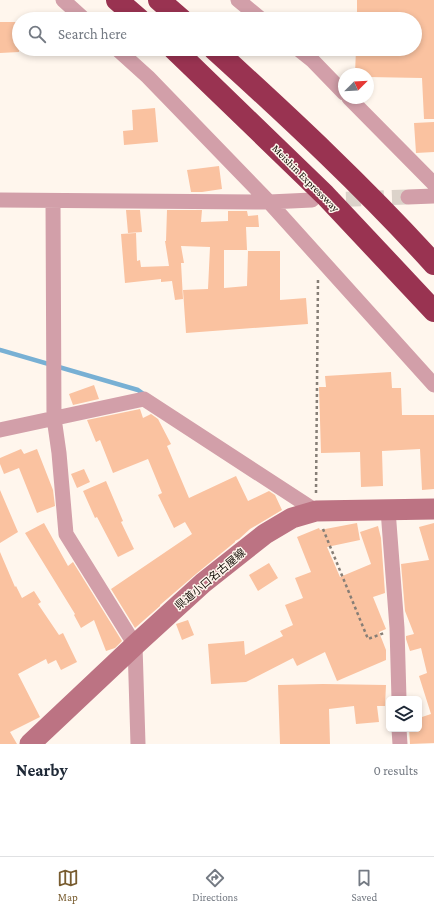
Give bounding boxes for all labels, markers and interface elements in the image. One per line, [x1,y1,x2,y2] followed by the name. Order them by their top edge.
[12,12,422,56] search box
[26,23,48,45] icon: search
[58,26,127,42] text: Search here
[338,68,374,104] north arrow
[269,142,343,215] street label: Meishin Expressway
[172,546,248,612] street label: 県道小口名古屋線
[386,696,422,732] map controls
[386,696,422,732] button: layers
[16,761,68,780] text: Nearby
[373,763,418,778] text: 0 results
[57,867,79,903] tab: Map
[192,867,238,903] tab: Directions
[351,867,377,903] tab: Saved

